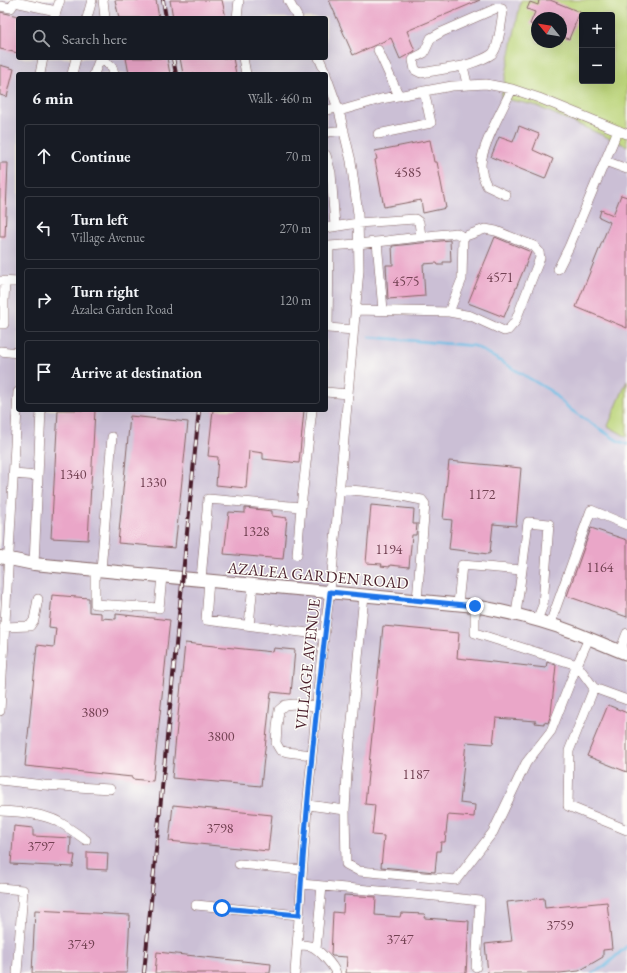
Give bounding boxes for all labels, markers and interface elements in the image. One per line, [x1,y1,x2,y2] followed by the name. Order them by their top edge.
[531,12,567,48] north arrow
[579,12,615,84] map controls
[579,12,615,48] button: +
[16,16,328,60] search box
[30,27,52,49] icon: search
[62,29,127,48] text: Search here
[579,48,615,84] button: −
[32,87,73,109] text: 6 min
[248,90,312,107] text: Walk · 460 m
[33,145,55,167] icon: ahead
[71,147,131,166] text: Continue
[286,148,311,165] text: 70 m
[395,163,421,181] house number: 4585
[71,210,128,229] text: Turn left
[33,217,55,239] icon: left
[280,220,311,237] text: 270 m
[71,229,145,246] text: Village Avenue
[487,268,513,286] house number: 4571
[393,272,419,290] house number: 4575
[71,282,139,301] text: Turn right
[33,289,55,311] icon: right
[280,292,311,309] text: 120 m
[71,301,173,318] text: Azalea Garden Road
[33,361,55,383] icon: arrive
[71,363,202,382] text: Arrive at destination
[60,465,87,483] house number: 1340
[140,473,167,491] house number: 1330
[469,485,496,503] house number: 1172
[243,522,270,540] house number: 1328
[376,540,403,558] house number: 1194
[225,557,409,594] street label: AZALEA GARDEN ROAD
[587,558,614,576] house number: 1164
[466,597,484,615] route end
[290,598,325,731] street label: VILLAGE AVENUE
[82,703,109,721] house number: 3809
[208,727,235,745] house number: 3800
[403,765,430,783] house number: 1187
[207,819,234,837] house number: 3798
[28,837,55,855] house number: 3797
[213,899,231,917] route start
[547,916,574,934] house number: 3759
[387,930,414,948] house number: 3747
[68,935,95,953] house number: 3749

